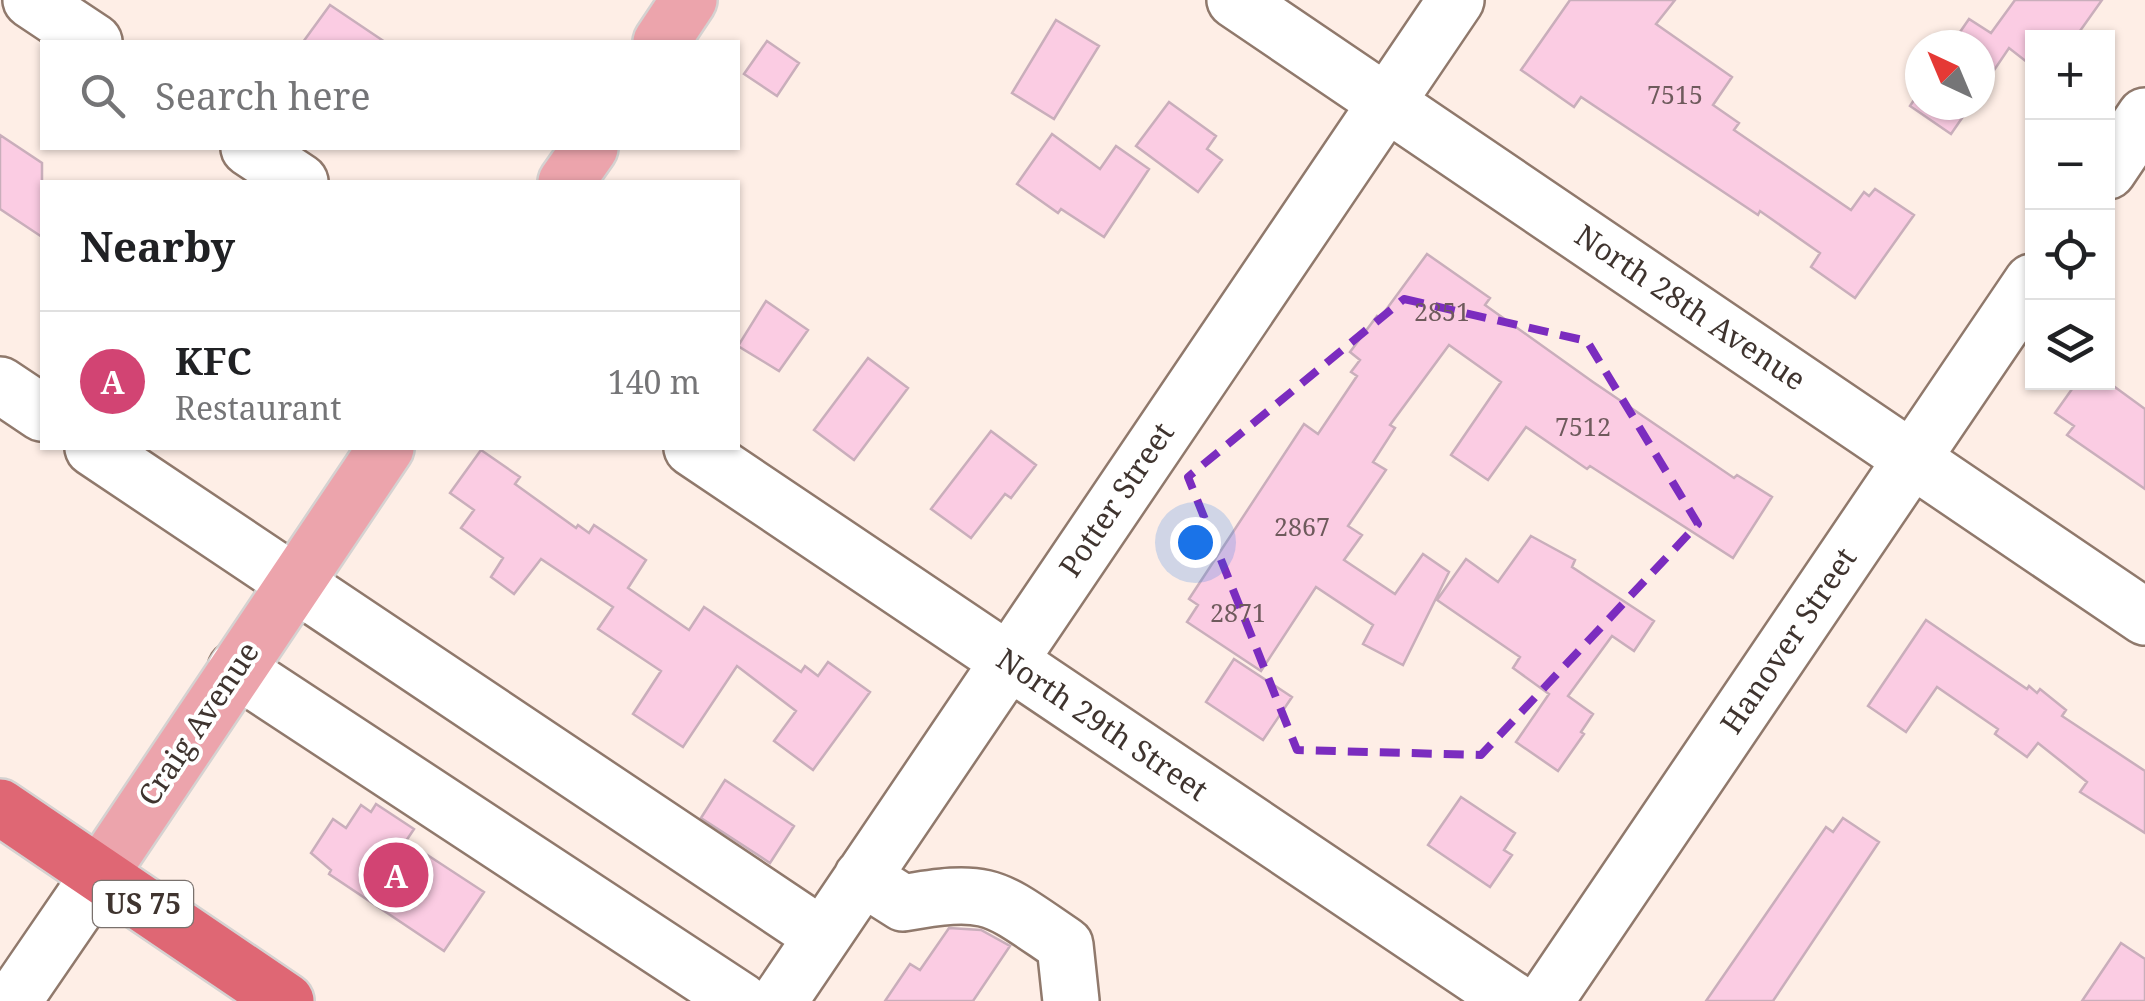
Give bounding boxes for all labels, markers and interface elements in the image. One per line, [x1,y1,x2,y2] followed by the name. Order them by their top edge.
[1905,30,1995,120] north arrow
[2025,30,2115,390] map controls
[2025,30,2115,120] button: +
[40,40,740,150] search box
[75,68,130,123] icon: search
[155,69,371,121] text: Search here
[1647,77,1703,111] house number: 7515
[2025,120,2115,210] button: −
[2025,210,2115,300] button: locate
[1567,214,1814,399] street label: North 28th Avenue
[80,217,235,274] text: Nearby
[1414,294,1470,328] house number: 2851
[2025,300,2115,390] button: layers
[175,334,252,386] text: KFC
[100,360,125,403] text: A
[608,360,700,403] text: 140 m
[175,386,342,429] text: Restaurant
[1555,409,1611,443] house number: 7512
[1049,414,1183,584] street label: Potter Street
[1274,509,1330,543] house number: 2867
[1170,517,1221,568] your location
[1710,539,1865,741] street label: Hanover Street
[1210,595,1266,629] house number: 2871
[128,633,268,813] street label: Craig Avenue
[989,638,1216,810] street label: North 29th Street
[364,838,428,912] pin: A
[93,881,193,927] road number: US 75

